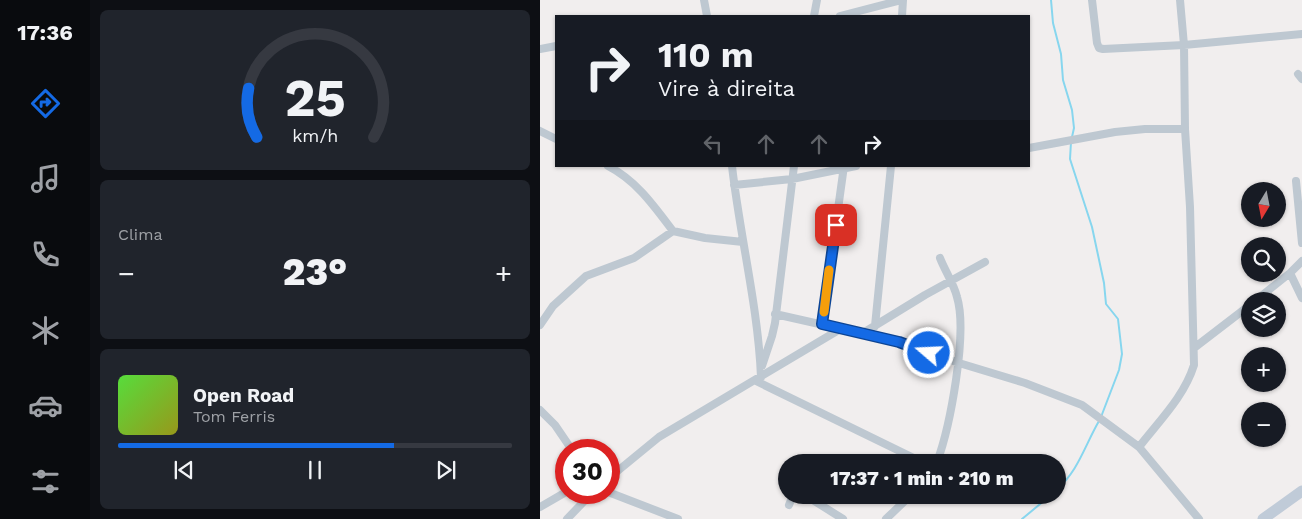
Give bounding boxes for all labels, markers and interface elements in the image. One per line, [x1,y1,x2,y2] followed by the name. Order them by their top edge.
[17,20,73,45] text: 17:36
[658,34,754,76] text: 110 m
[575,35,640,100] icon: right
[284,68,346,129] text: 25
[658,76,795,101] text: Vire à direita
[28,86,63,121] icon: directions
[292,125,338,146] text: km/h
[699,130,727,158] icon: left
[752,130,780,158] icon: ahead
[805,130,833,158] icon: ahead
[858,130,886,158] icon: right
[28,161,63,196] icon: music
[1241,182,1286,228] north arrow
[1241,182,1286,447] map controls
[815,204,857,246] pin
[822,211,850,239] icon: arrive
[118,225,162,244] text: Clima
[28,237,63,272] icon: phone
[1241,237,1286,282] button: search
[283,250,347,294] text: 23°
[118,257,135,290] text: −
[495,257,512,290] text: +
[1241,292,1286,337] button: layers
[28,313,63,348] icon: climate
[902,326,954,378] position arrow
[1241,347,1286,392] button: +
[193,384,294,407] text: Open Road
[28,388,63,423] icon: car
[1241,402,1286,447] button: −
[193,407,275,426] text: Tom Ferris
[555,439,620,504] speed limit sign: 30
[170,456,198,484] icon: previous
[301,456,329,484] icon: pause
[432,456,460,484] icon: next
[28,464,63,499] icon: filters
[830,467,1014,490] text: 17:37 · 1 min · 210 m

